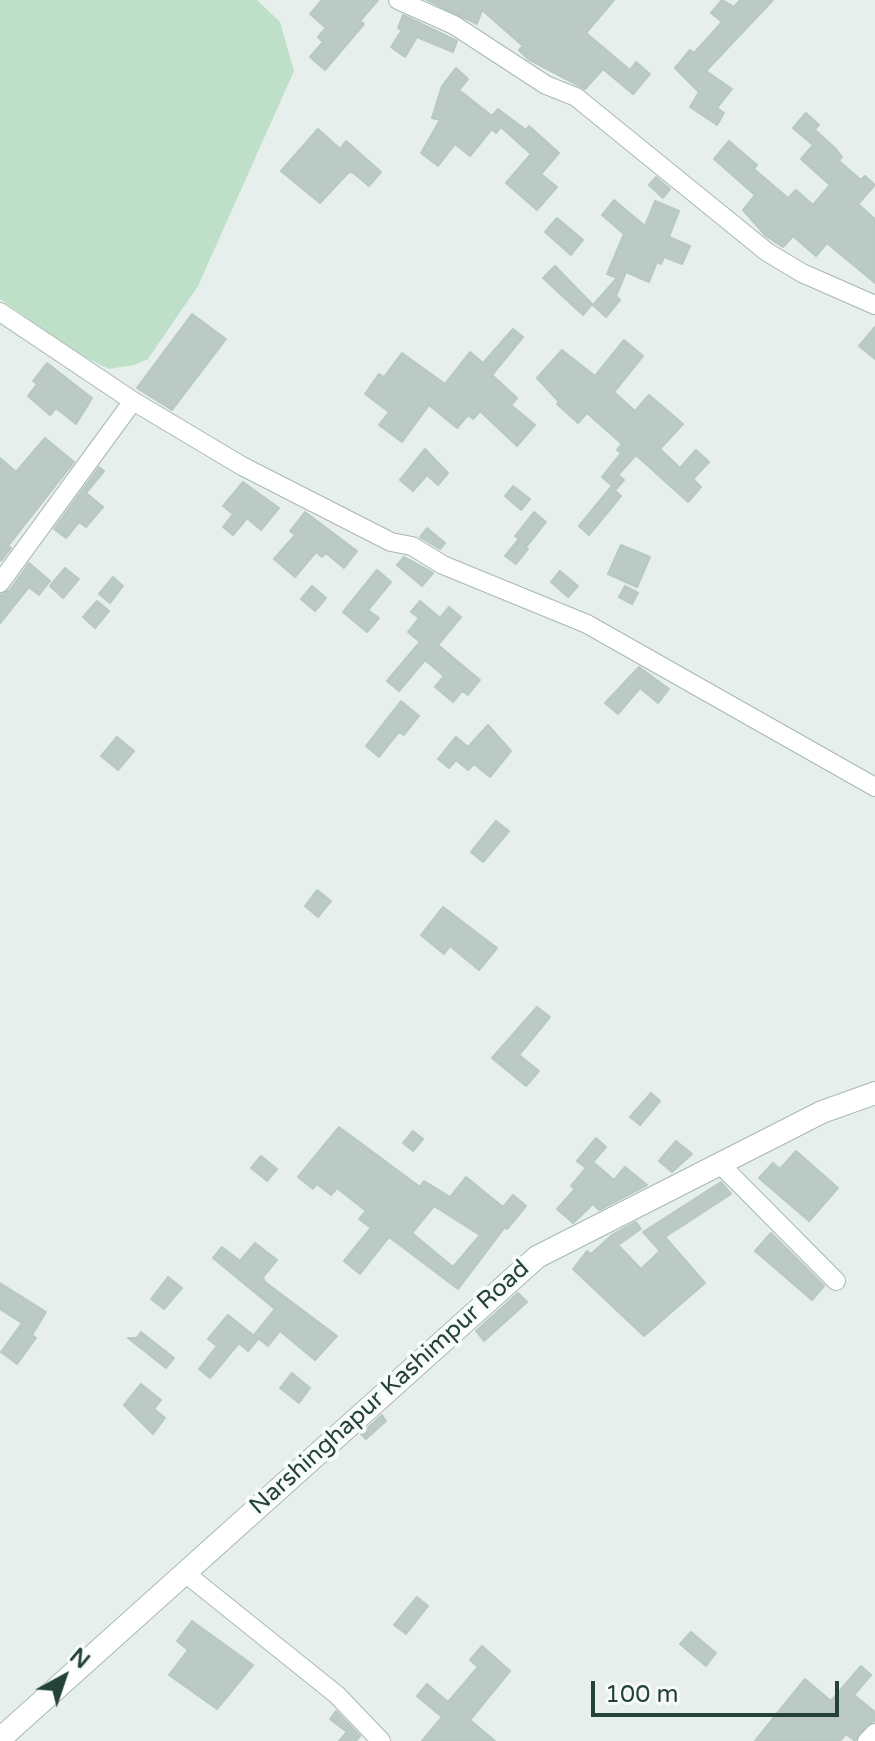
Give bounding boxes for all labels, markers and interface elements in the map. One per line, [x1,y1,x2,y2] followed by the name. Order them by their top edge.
[244,1255,536,1521] street label: Narshinghapur Kashimpur Road
[24,1637,104,1717] north arrow
[64,1643,95,1674] text: N
[595,1665,843,1715] scale bar
[605,1680,679,1709] text: 100 m

